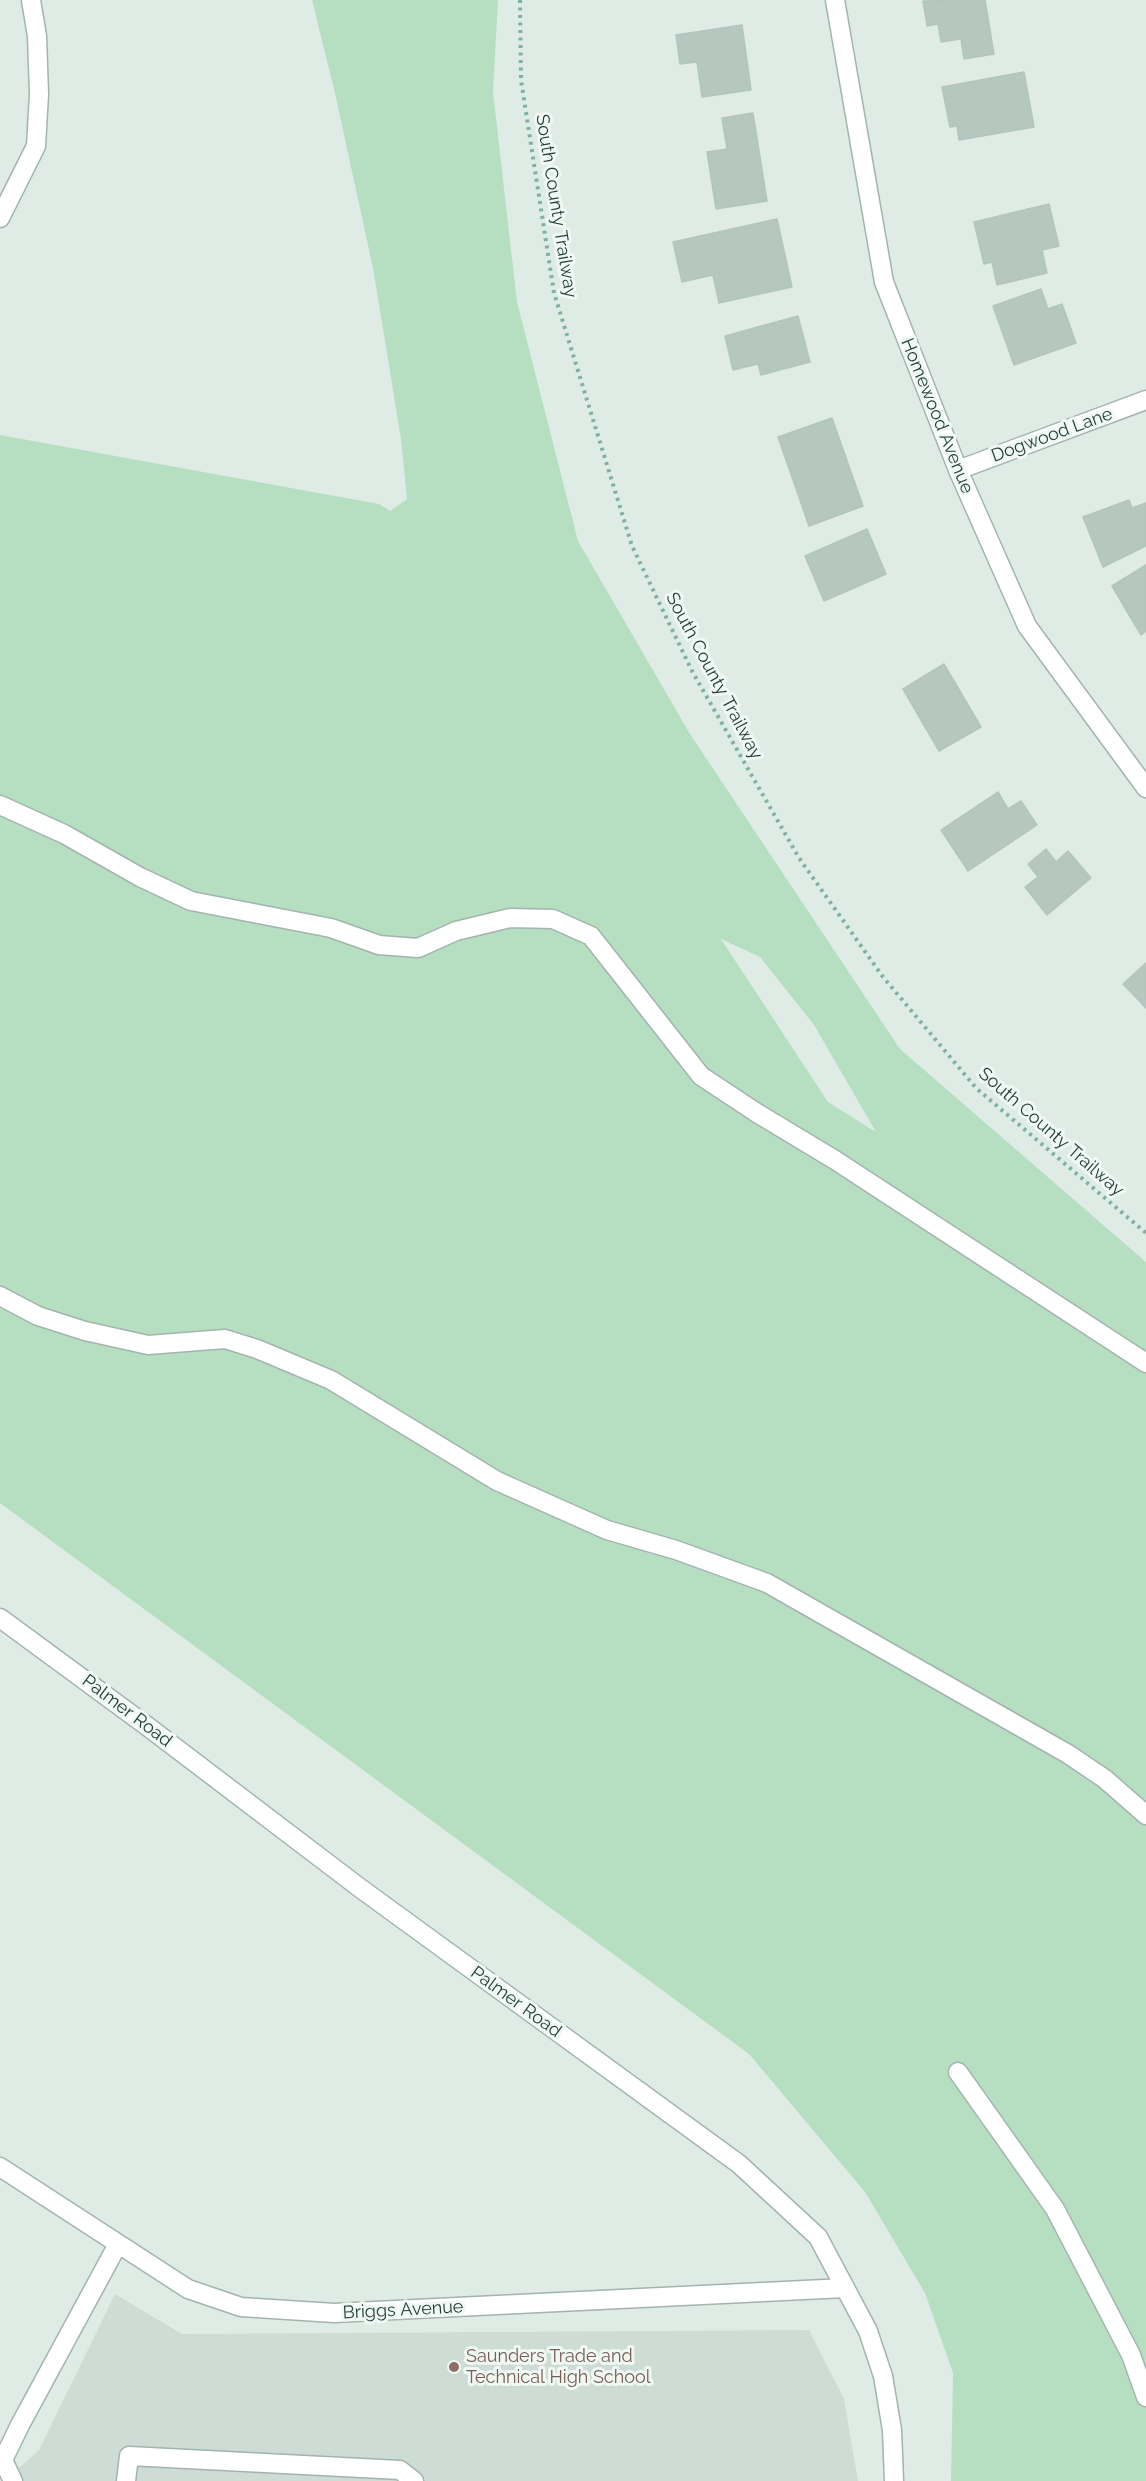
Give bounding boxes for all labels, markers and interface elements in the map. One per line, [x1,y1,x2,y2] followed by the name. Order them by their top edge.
[531,113,581,299] street label: South County Trailway
[896,335,978,497] street label: Homewood Avenue
[988,403,1116,467] street label: Dogwood Lane
[661,589,767,763] street label: South County Trailway
[974,1063,1128,1201] street label: South County Trailway
[78,1670,176,1752] street label: Palmer Road
[466,1962,566,2042] street label: Palmer Road
[342,2296,464,2324] street label: Briggs Avenue
[466,2346,651,2388] place label: Saunders Trade and Technical High School
[447,2360,461,2374] marker: Saunders Trade and Technical High School

